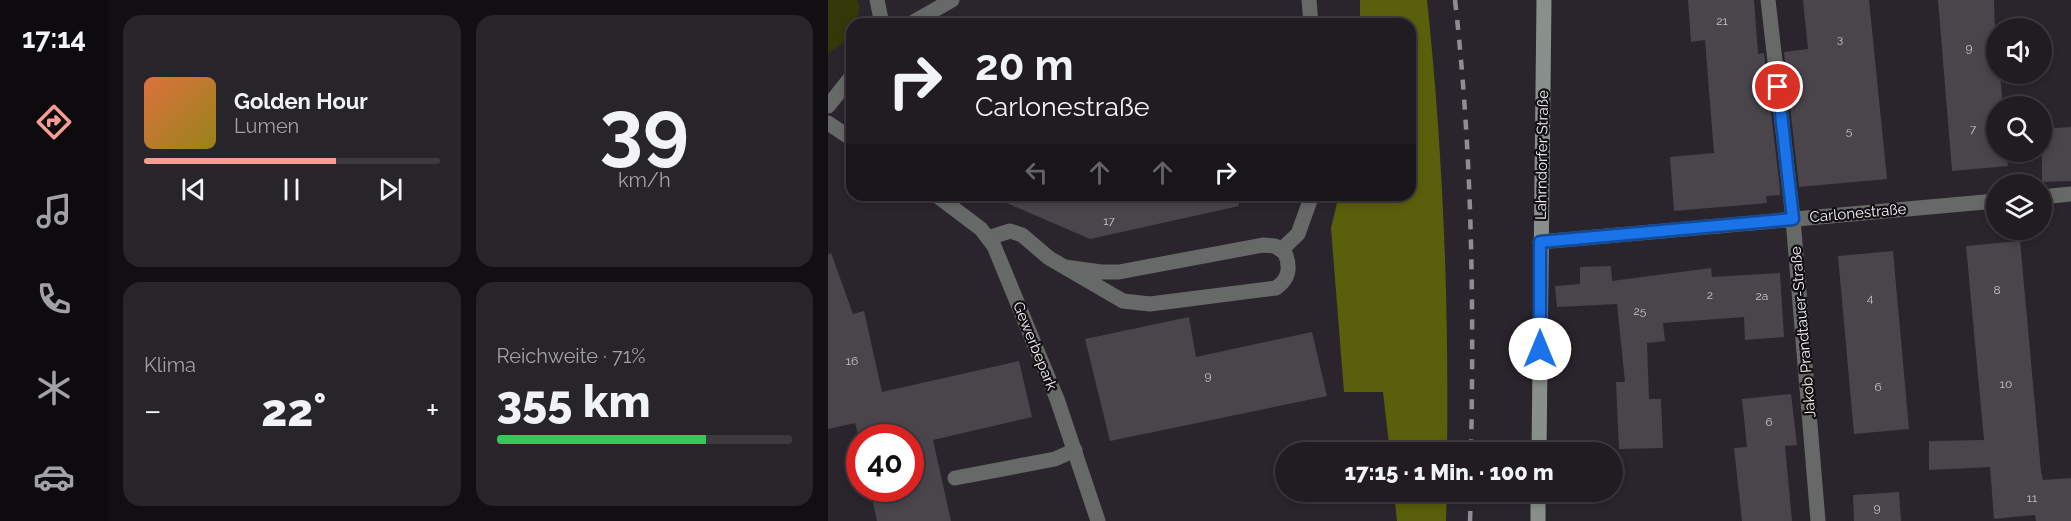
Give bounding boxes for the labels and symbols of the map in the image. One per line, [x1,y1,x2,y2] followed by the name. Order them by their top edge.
[1716,14,1728,28] house number: 21
[1837,32,1843,46] house number: 3
[1965,41,1973,55] house number: 9
[1752,61,1803,112] pin
[1532,90,1552,220] street label: Lahrndorfer Straße
[1970,122,1977,136] house number: 7
[1846,124,1853,138] house number: 5
[1809,200,1907,226] street label: Carlonestraße
[1103,214,1115,228] house number: 17
[1787,245,1819,418] street label: Jakob Prandtauer-Straße
[1993,283,2001,297] house number: 8
[1707,288,1713,302] house number: 2
[1756,289,1768,303] house number: 2a
[1867,291,1874,305] house number: 4
[1009,299,1061,393] street label: Gewerbepark
[1634,304,1647,318] house number: 25
[1508,317,1572,381] position arrow
[846,354,858,368] house number: 16
[1204,369,1212,383] house number: 9
[2000,377,2012,391] house number: 10
[1874,380,1882,394] house number: 6
[1765,415,1773,429] house number: 6
[846,424,924,502] speed limit sign: 40
[2027,491,2037,505] house number: 11
[1873,501,1881,515] house number: 9

